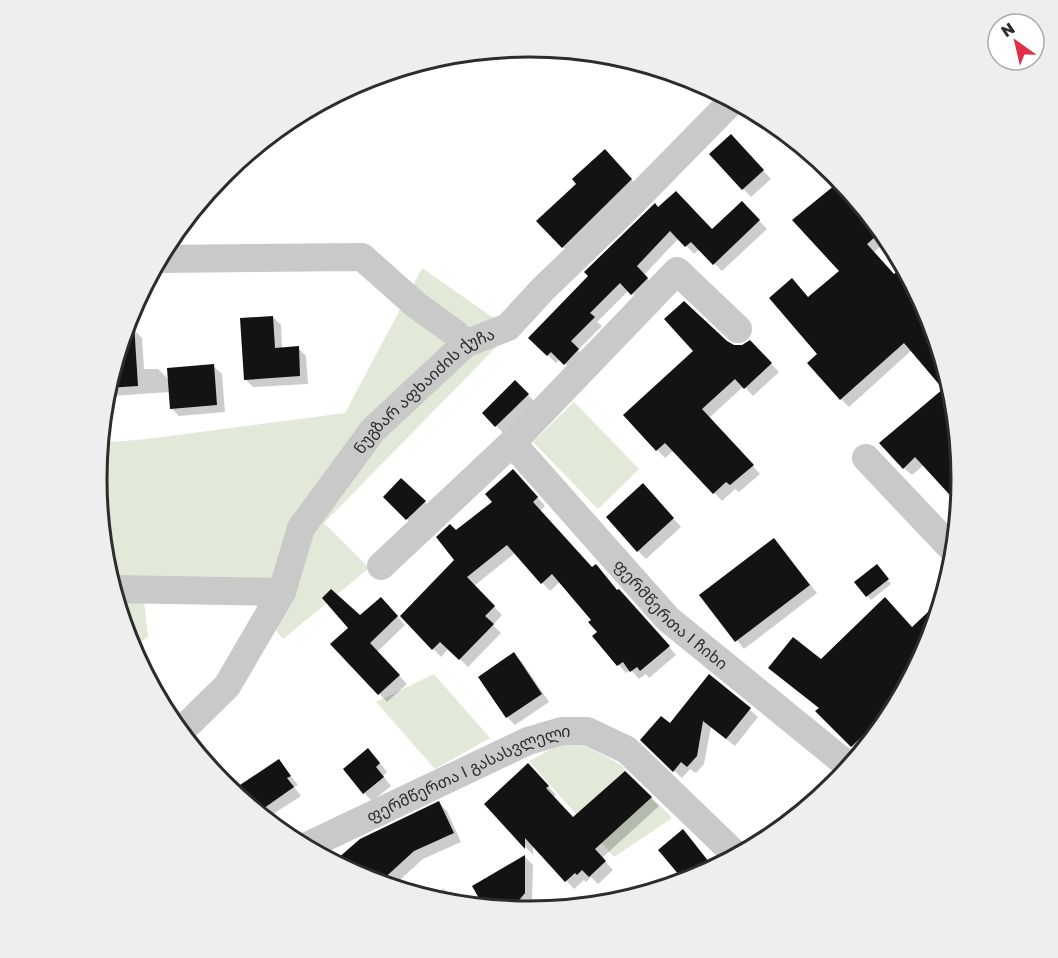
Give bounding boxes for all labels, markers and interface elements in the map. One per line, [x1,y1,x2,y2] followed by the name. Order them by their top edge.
[986,12,1046,72] north arrow
[997,18,1018,41] text: N
[349,323,497,458] street label: ნუგზარ აფხაიძის ქუჩა
[610,555,732,674] street label: ფერმწერთა I ჩიხი
[363,721,570,826] street label: ფერმწერთა I გასასვლელი

